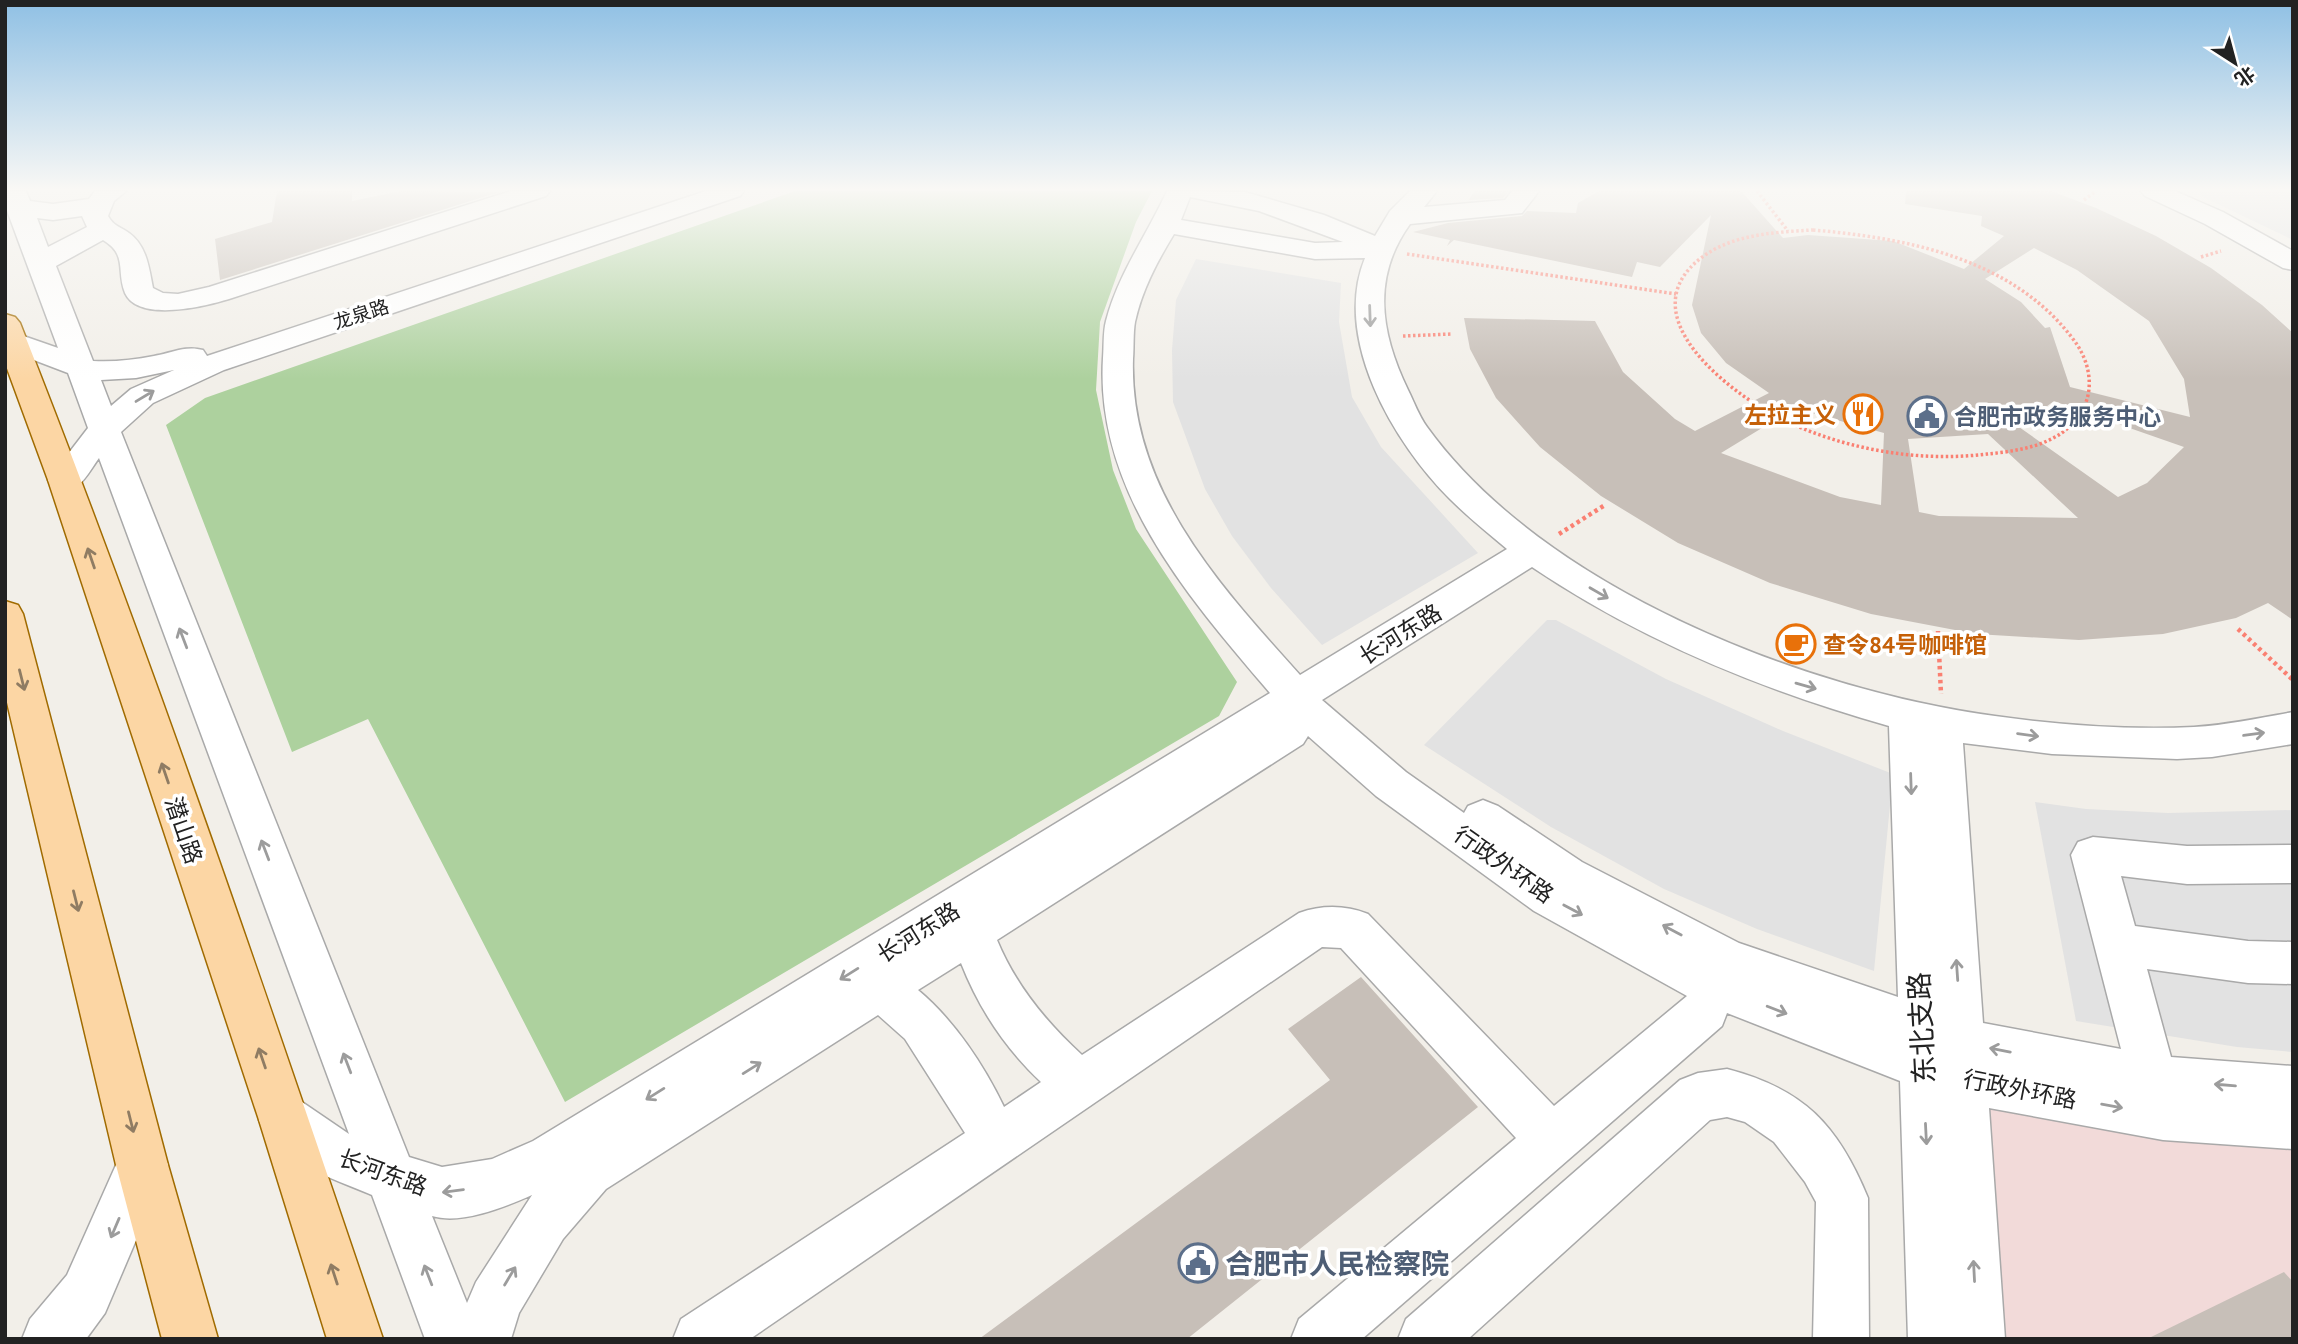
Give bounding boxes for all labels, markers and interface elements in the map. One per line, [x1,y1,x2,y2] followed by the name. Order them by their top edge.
[2200,28,2270,98] north arrow
[2230,61,2260,92] text: 北
[330,294,392,334] street label: 龙泉路
[1363,304,1376,327] one-way arrow
[135,389,155,403] one-way arrow
[1842,393,1884,435] restaurant icon: 左拉主义
[1906,395,1948,437] public building icon: 合肥市政务服务中心
[1744,400,1836,429] place label: 左拉主义
[1954,402,2161,431] place label: 合肥市政务服务中心
[84,547,96,569] one-way arrow
[1588,587,1609,600] one-way arrow
[1353,597,1447,671] street label: 长河东路
[1775,623,1817,665] cafe icon: 查令84号咖啡馆
[175,628,188,650] one-way arrow
[1823,630,1987,659] place label: 查令84号咖啡馆
[16,668,29,691] one-way arrow
[1795,681,1817,694] one-way arrow
[2242,727,2265,740] one-way arrow
[2016,729,2038,742] one-way arrow
[158,763,170,785] one-way arrow
[1905,773,1918,796] one-way arrow
[159,793,209,867] street label: 潜山路
[1449,819,1559,909] street label: 行政外环路
[257,840,270,862] one-way arrow
[70,889,83,912] one-way arrow
[871,895,965,969] street label: 长河东路
[1562,903,1583,917] one-way arrow
[1662,923,1683,937] one-way arrow
[1950,959,1963,982] one-way arrow
[839,968,859,982] one-way arrow
[1900,971,1942,1085] street label: 东北支路
[1765,1005,1787,1018] one-way arrow
[1989,1042,2012,1056] one-way arrow
[255,1047,268,1069] one-way arrow
[339,1052,352,1074] one-way arrow
[742,1061,761,1076] one-way arrow
[1961,1064,2079,1114] street label: 行政外环路
[2214,1078,2237,1091] one-way arrow
[646,1088,666,1102] one-way arrow
[2100,1100,2123,1114] one-way arrow
[125,1110,138,1132] one-way arrow
[1920,1122,1933,1145] one-way arrow
[335,1143,431,1201] street label: 长河东路
[442,1185,464,1198] one-way arrow
[108,1216,121,1238] one-way arrow
[1177,1242,1219,1284] public building icon: 合肥市人民检察院
[1225,1245,1449,1282] place label: 合肥市人民检察院
[1967,1259,1980,1282] one-way arrow
[327,1263,340,1285] one-way arrow
[421,1265,434,1286] one-way arrow
[503,1267,517,1287] one-way arrow

